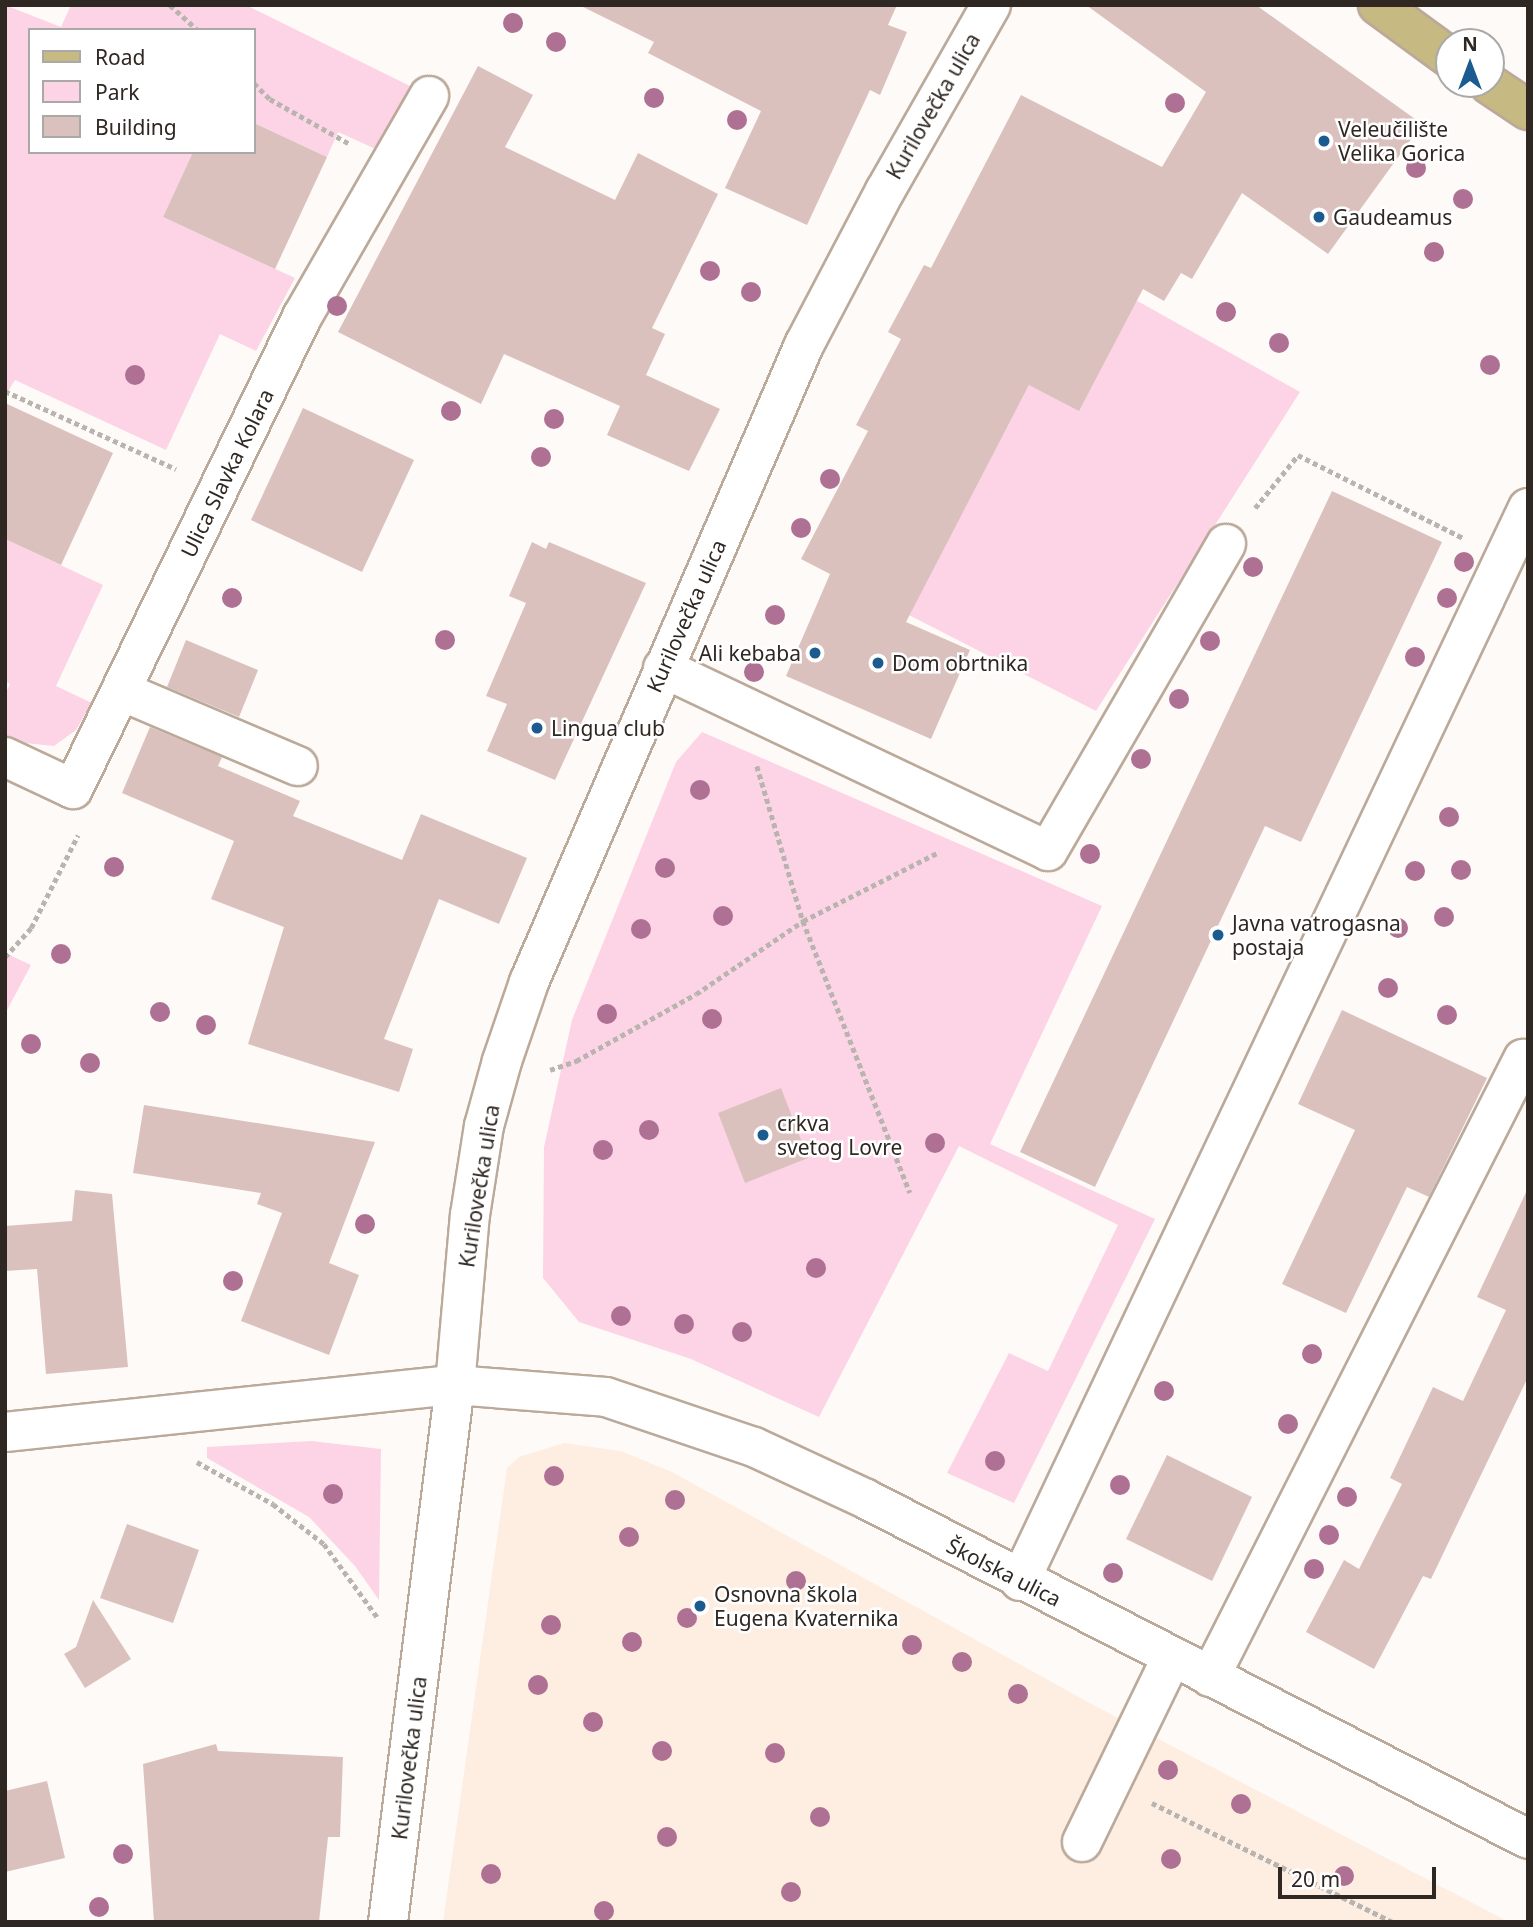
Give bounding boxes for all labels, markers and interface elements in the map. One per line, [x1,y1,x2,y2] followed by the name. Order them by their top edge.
[28,28,256,154] legend
[881,28,985,184] street label: Kurilovečka ulica
[1435,28,1505,98] north arrow
[1462,31,1478,57] text: N
[95,43,145,71] text: Road
[95,78,139,106] text: Park
[95,113,177,141] text: Building
[1338,116,1465,166] place label: Veleučilište Velika Gorica
[1316,133,1332,149] marker: Veleučilište Velika Gorica
[1333,204,1452,230] place label: Gaudeamus
[1311,209,1327,225] marker: Gaudeamus
[175,385,279,561] street label: Ulica Slavka Kolara
[641,536,731,696] street label: Kurilovečka ulica
[699,640,801,666] place label: Ali kebaba
[807,645,823,661] marker: Ali kebaba
[892,650,1028,676] place label: Dom obrtnika
[870,655,886,671] marker: Dom obrtnika
[551,715,665,741] place label: Lingua club
[529,720,545,736] marker: Lingua club
[1232,910,1401,960] place label: Javna vatrogasna postaja
[1210,927,1226,943] marker: Javna vatrogasna postaja
[454,1103,504,1269] street label: Kurilovečka ulica
[777,1110,902,1160] place label: crkva svetog Lovre
[755,1127,771,1143] marker: crkva svetog Lovre
[943,1532,1065,1612] street label: Školska ulica
[714,1581,899,1631] place label: Osnovna škola Eugena Kvaternika
[692,1598,708,1614] marker: Osnovna škola Eugena Kvaternika
[386,1675,432,1841] street label: Kurilovečka ulica
[1281,1854,1438,1898] scale bar
[1291,1865,1340,1893] text: 20 m

